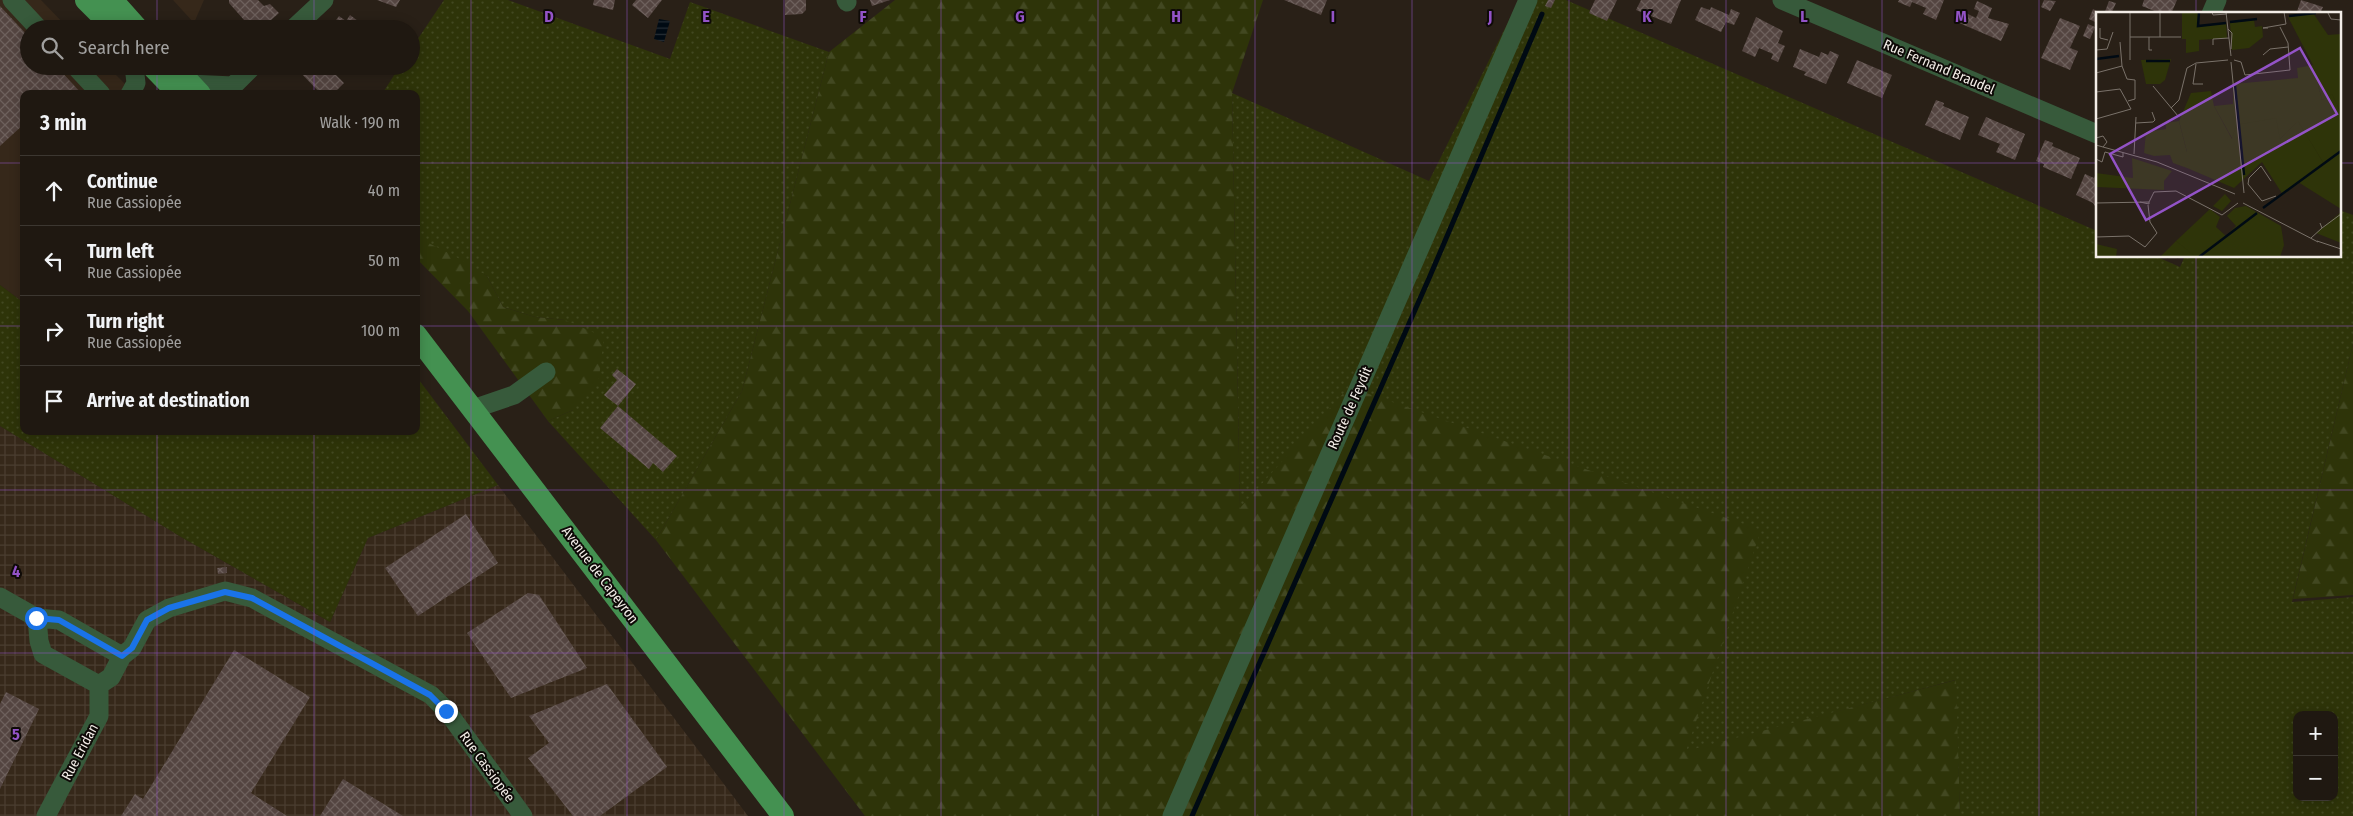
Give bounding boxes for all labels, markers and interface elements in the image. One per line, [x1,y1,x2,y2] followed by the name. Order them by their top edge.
[544,7,554,26] text: D
[702,7,710,26] text: E
[859,7,867,26] text: F
[1015,7,1025,26] text: G
[1171,7,1181,26] text: H
[1331,7,1335,26] text: I
[1487,7,1492,26] text: J
[1642,7,1652,26] text: K
[1800,7,1808,26] text: L
[1955,7,1967,26] text: M
[2096,12,2340,258] inset map
[20,20,420,75] search box
[38,34,66,62] icon: search
[78,36,170,59] text: Search here
[1881,36,1998,98] street label: Rue Fernand Braudel
[40,110,87,136] text: 3 min
[320,113,400,132] text: Walk · 190 m
[87,170,158,193] text: Continue
[40,177,68,205] icon: ahead
[368,181,400,200] text: 40 m
[87,193,182,212] text: Rue Cassiopée
[87,240,154,263] text: Turn left
[40,247,68,275] icon: left
[368,251,400,270] text: 50 m
[87,263,182,282] text: Rue Cassiopée
[87,310,164,333] text: Turn right
[40,317,68,345] icon: right
[361,321,400,340] text: 100 m
[87,333,182,352] text: Rue Cassiopée
[1324,364,1376,452] street label: Route de Feydit
[40,387,68,415] icon: arrive
[87,389,250,412] text: Arrive at destination
[558,523,642,627] street label: Avenue de Capeyron
[12,562,20,581] text: 4
[25,607,48,630] route start
[435,700,458,723] route end
[2293,711,2338,801] map controls
[2293,711,2338,756] button: +
[58,721,102,783] street label: Rue Eridan
[12,725,20,744] text: 5
[456,728,518,806] street label: Rue Cassiopée
[2293,756,2338,801] button: −

